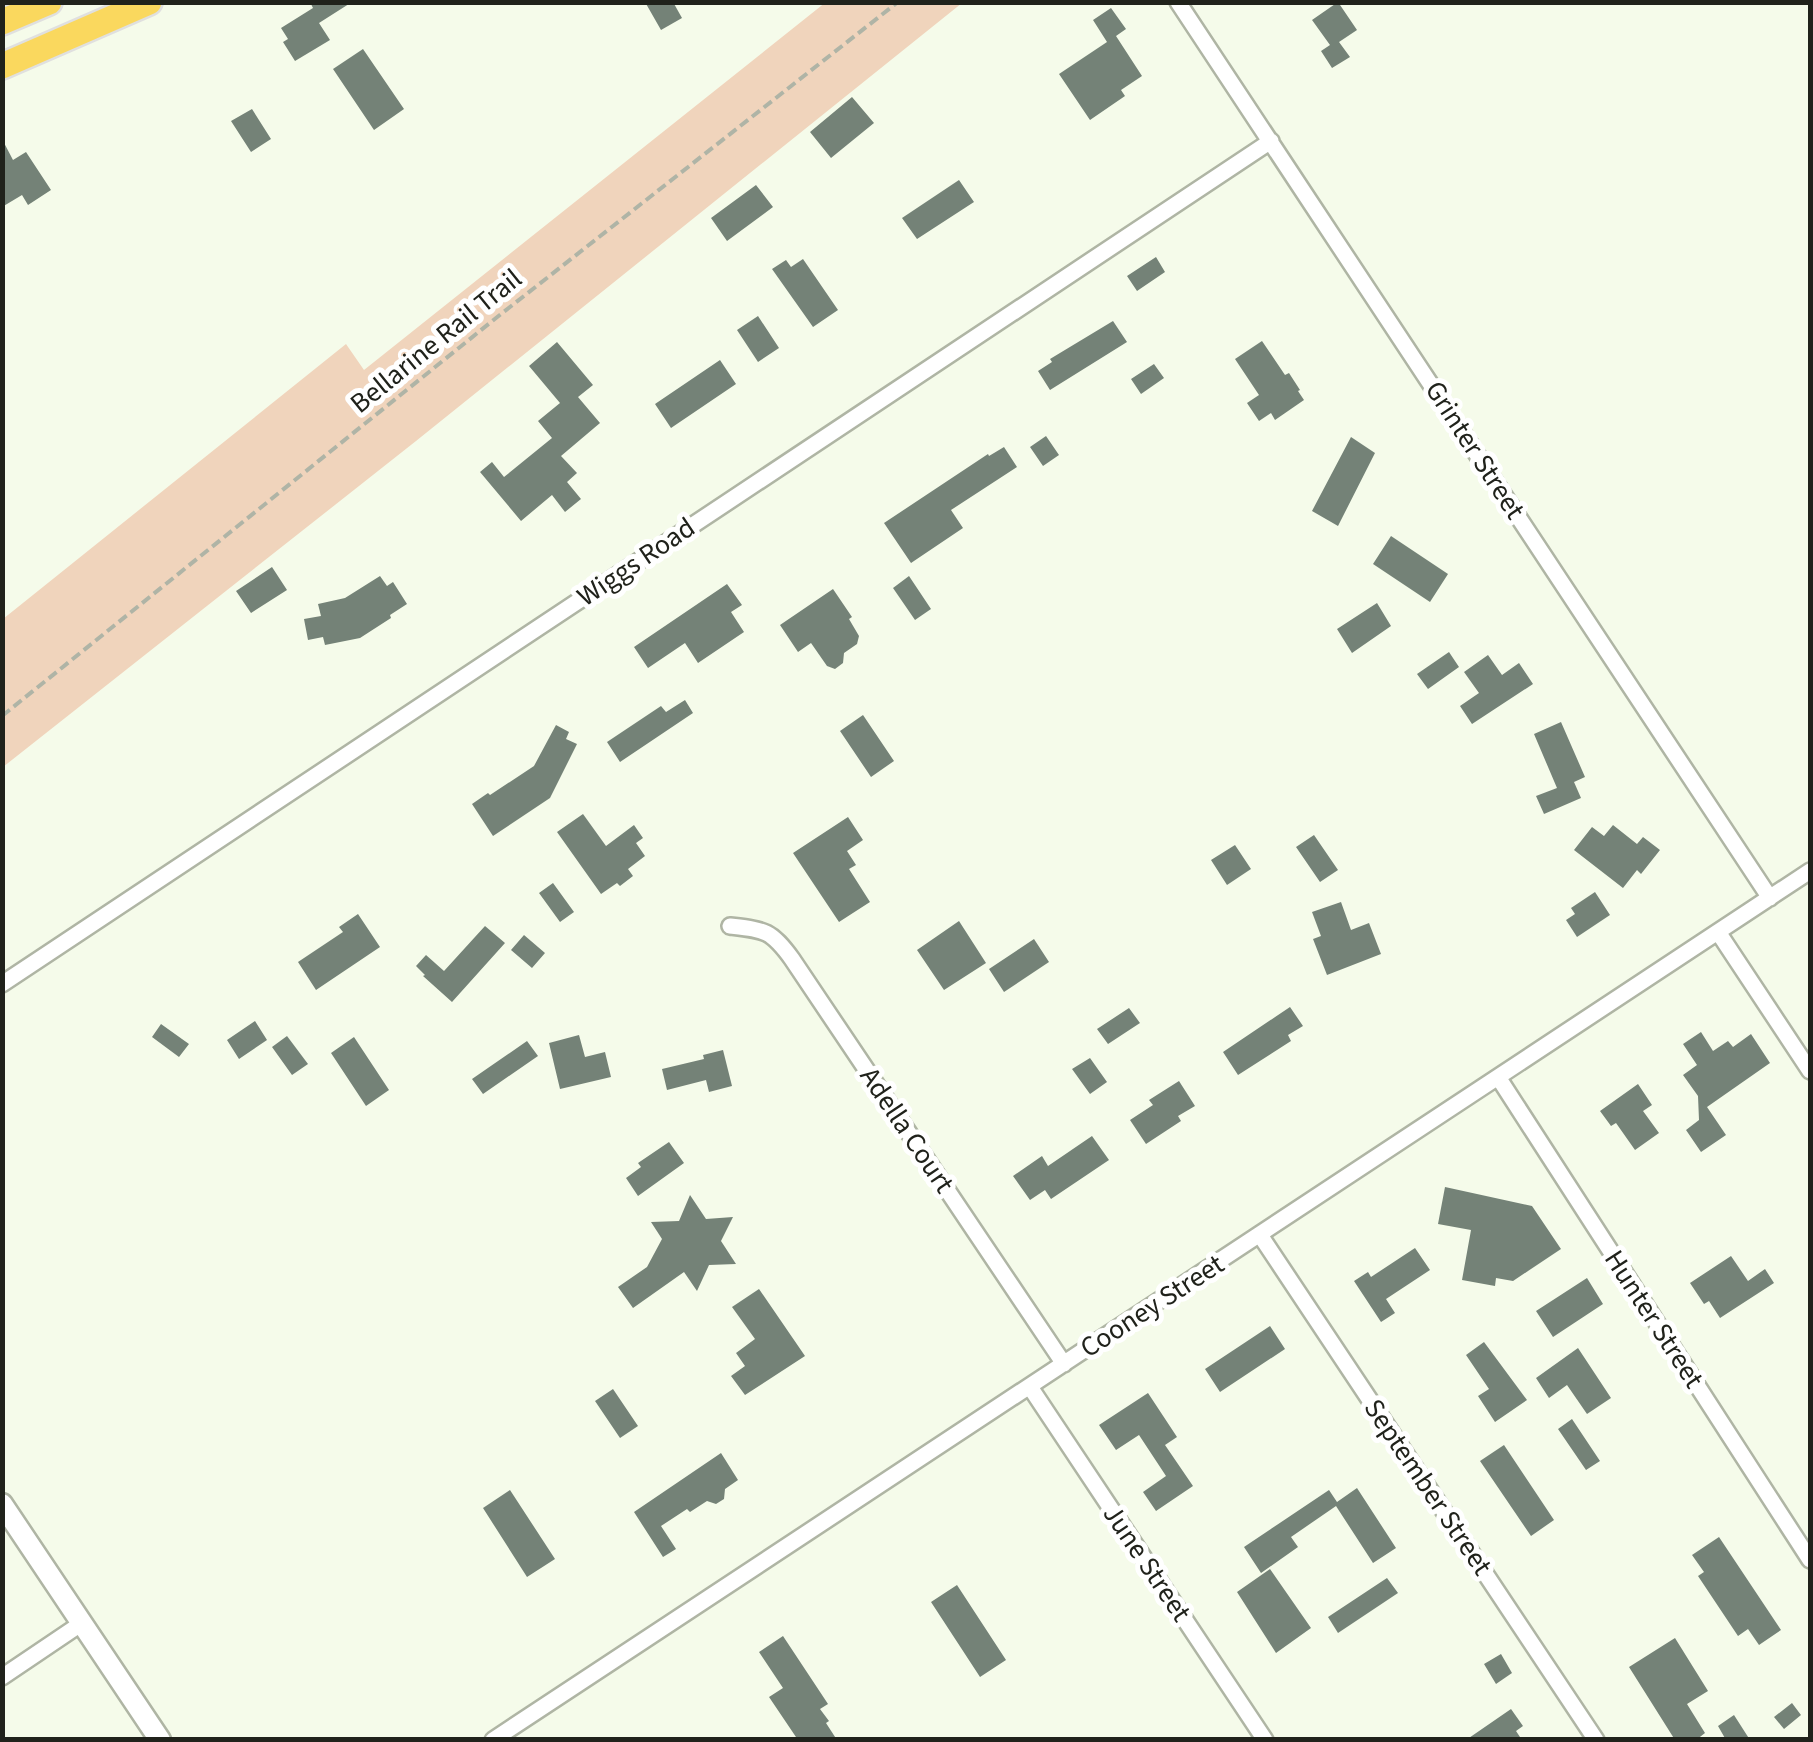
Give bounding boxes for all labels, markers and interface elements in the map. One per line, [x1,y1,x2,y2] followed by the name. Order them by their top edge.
[342,259,530,423] street label: Bellarine Rail Trail
[1415,373,1535,527] street label: Grinter Street
[569,508,703,616] street label: Wiggs Road
[850,1059,964,1201] street label: Adella Court
[1594,1242,1714,1396] street label: Hunter Street
[1072,1244,1232,1368] street label: Cooney Street
[1354,1391,1502,1584] street label: September Street
[1093,1496,1201,1630] street label: June Street

